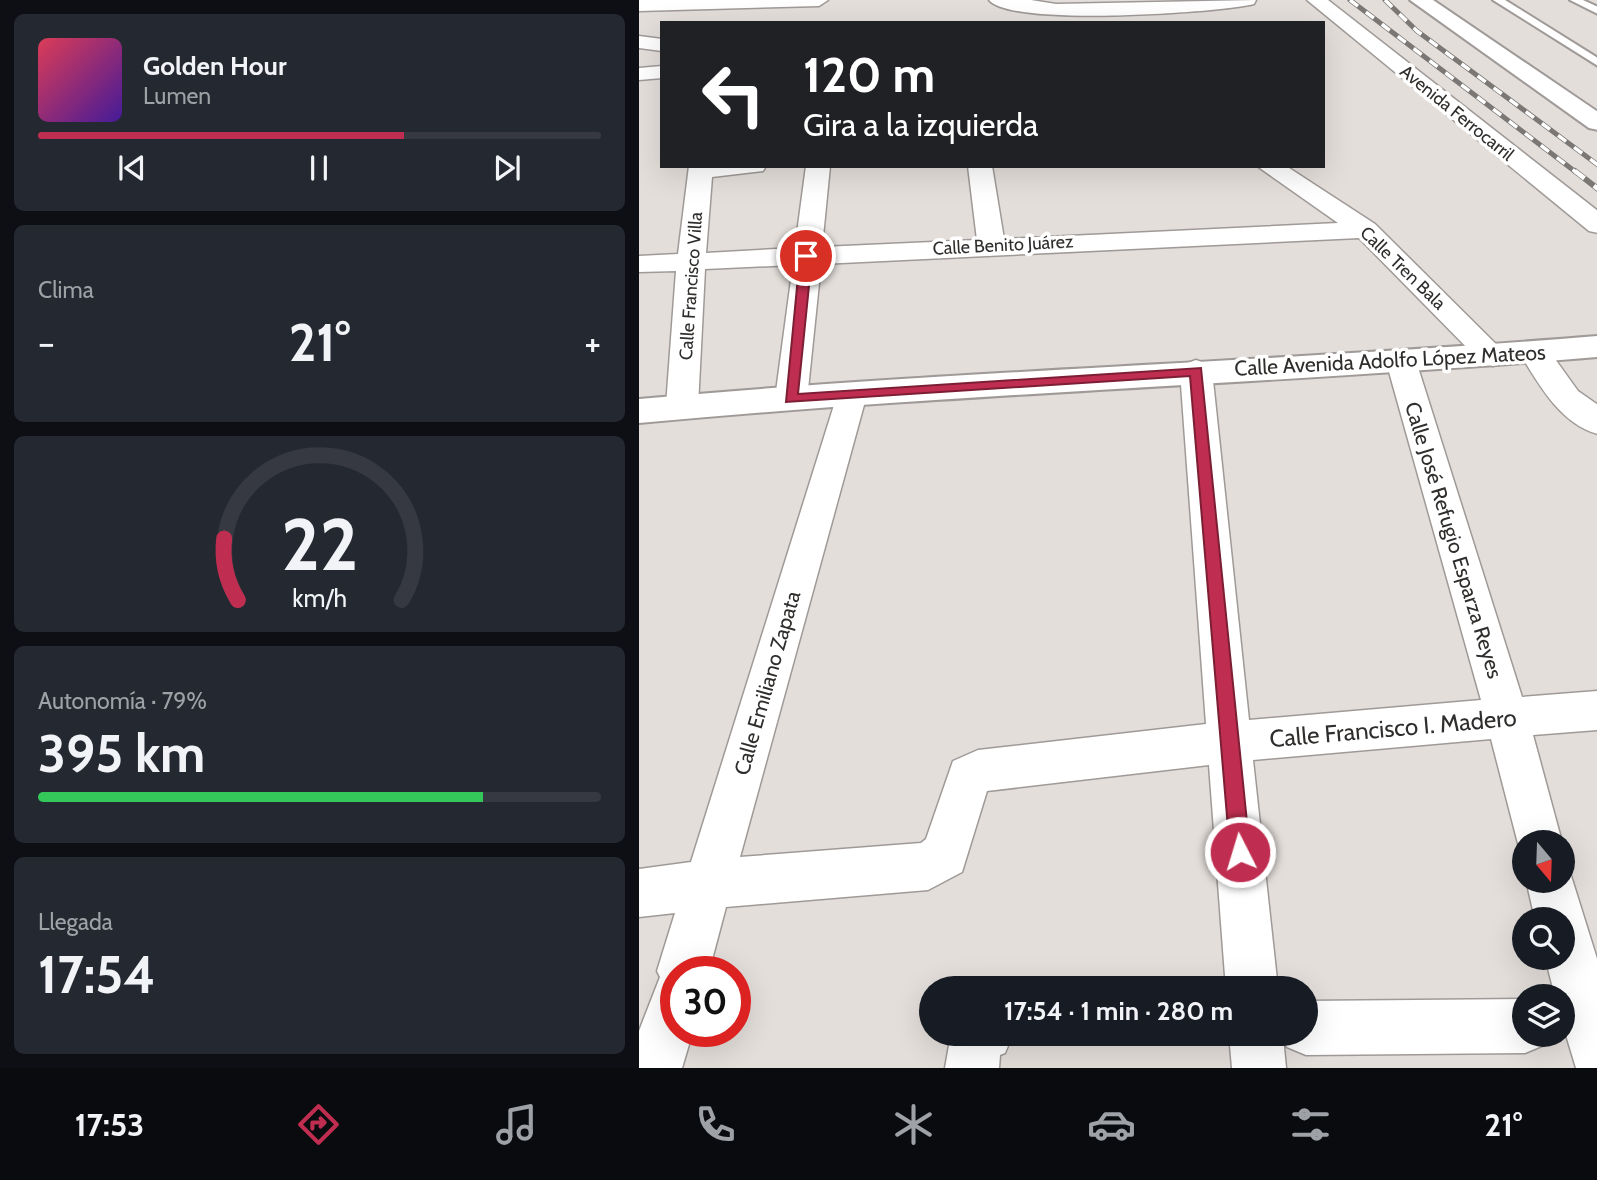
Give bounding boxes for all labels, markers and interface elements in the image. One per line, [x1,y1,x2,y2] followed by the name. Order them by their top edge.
[803,45,935,104] text: 120 m
[688,49,779,140] icon: left
[143,50,286,82] text: Golden Hour
[1396,60,1519,166] street label: Avenida Ferrocarril
[143,82,211,110] text: Lumen
[803,105,1038,144] text: Gira a la izquierda
[113,149,151,187] icon: previous
[300,149,338,187] icon: pause
[488,149,526,187] icon: next
[675,211,707,361] street label: Calle Francisco Villa
[1356,222,1451,315] street label: Calle Tren Bala
[776,226,836,286] pin
[932,230,1074,260] street label: Calle Benito Juárez
[787,237,825,275] icon: arrive
[38,276,94,304] text: Clima
[289,311,350,374] text: 21°
[38,319,55,366] text: −
[584,319,601,366] text: +
[1234,339,1547,381] street label: Calle Avenida Adolfo López Mateos
[1400,399,1508,682] street label: Calle José Refugio Esparza Reyes
[281,500,358,588] text: 22
[292,583,347,613] text: km/h
[729,588,805,778] street label: Calle Emiliano Zapata
[38,687,207,715] text: Autonomía · 79%
[1268,703,1518,753] street label: Calle Francisco I. Madero
[38,722,205,785] text: 395 km
[1203,815,1277,889] position arrow
[1512,830,1575,892] north arrow
[1512,830,1575,1047] map controls
[1512,907,1575,970] button: search
[38,908,113,936] text: Llegada
[38,943,155,1006] text: 17:54
[660,956,751,1047] speed limit sign: 30
[1512,984,1575,1047] button: layers
[1004,995,1233,1027] text: 17:54 · 1 min · 280 m
[294,1100,343,1149] icon: directions
[492,1100,541,1149] icon: music
[691,1100,740,1149] icon: phone
[889,1100,938,1149] icon: climate
[1087,1100,1136,1149] icon: car
[1286,1100,1335,1149] icon: filters
[75,1105,144,1144] text: 17:53
[1484,1105,1522,1144] text: 21°

